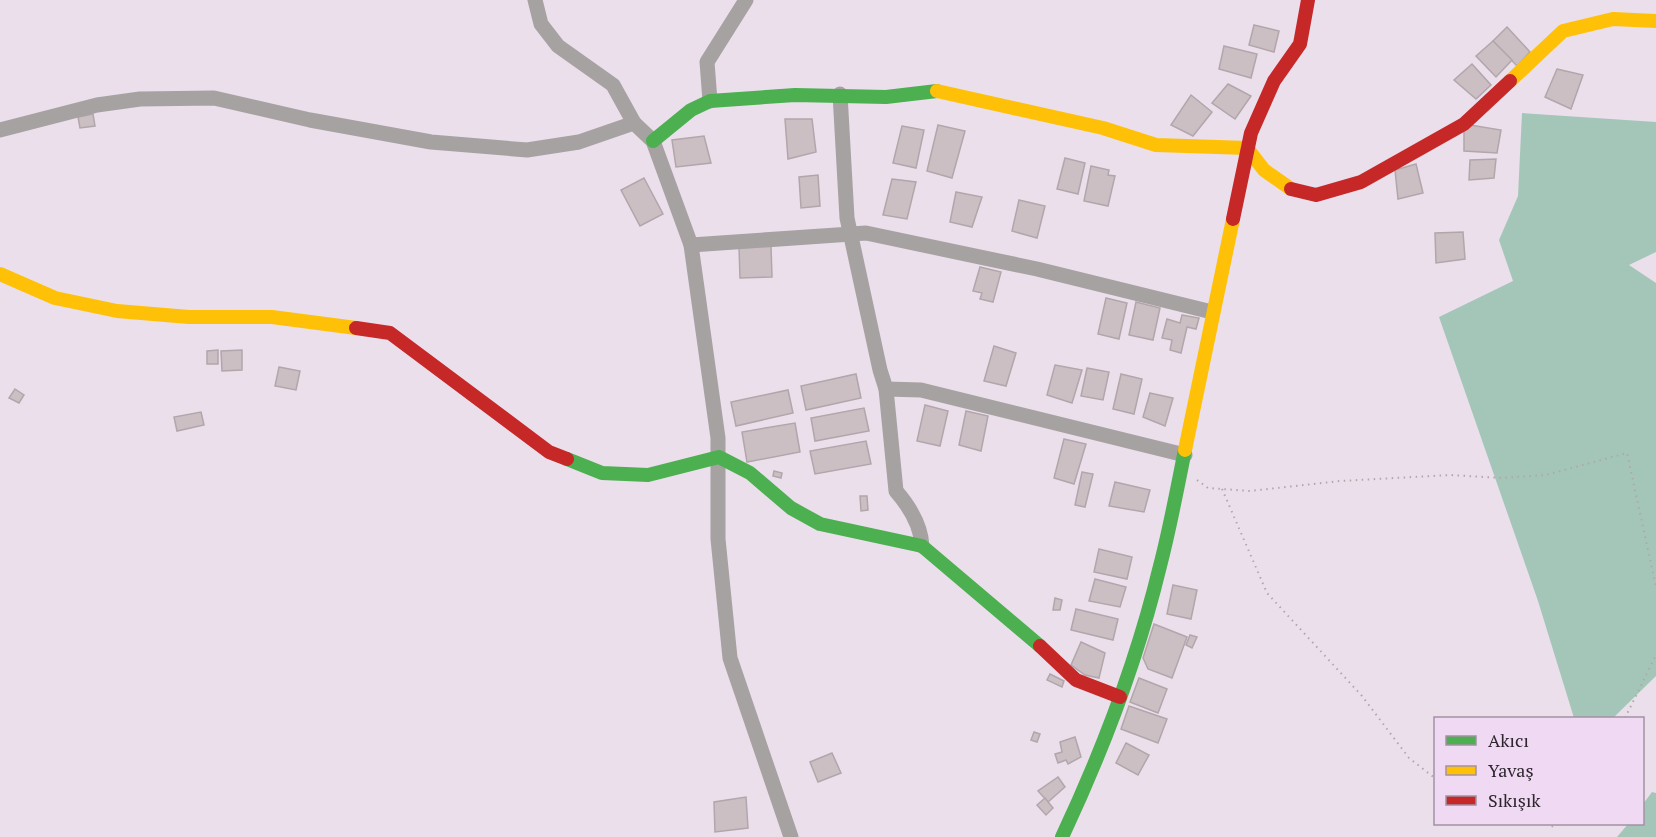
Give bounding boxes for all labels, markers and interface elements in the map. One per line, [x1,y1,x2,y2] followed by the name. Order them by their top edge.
[1434,717,1644,825] legend
[1488,728,1529,752] text: Akıcı
[1488,758,1534,782] text: Yavaş
[1488,788,1541,812] text: Sıkışık

